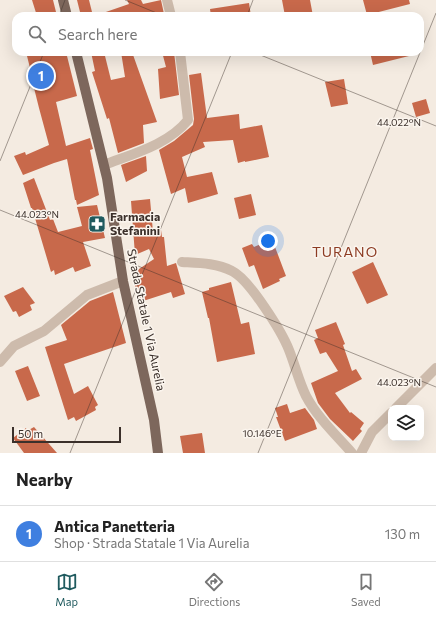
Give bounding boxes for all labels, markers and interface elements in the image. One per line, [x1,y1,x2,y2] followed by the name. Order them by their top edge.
[12,12,424,56] search box
[26,23,48,45] icon: search
[58,25,137,43] text: Search here
[28,61,54,91] pin: 1
[377,116,421,128] text: 44.022°N
[15,208,59,220] text: 44.023°N
[110,209,160,237] place label: Farmacia Stefanini
[87,214,107,234] pharmacy icon: Farmacia Stefanini
[258,231,278,251] your location
[312,243,378,260] district label: TURANO
[125,248,169,392] street label: Strada Statale 1 Via Aurelia
[377,376,421,388] text: 44.023°N
[388,405,424,441] map controls
[388,405,424,441] button: layers
[12,425,121,444] scale bar
[18,427,43,440] text: 50 m
[242,427,282,439] text: 10.146°E
[16,469,73,490] text: Nearby
[54,517,175,535] text: Antica Panetteria
[26,526,32,542] text: 1
[385,526,420,542] text: 130 m
[54,535,249,551] text: Shop · Strada Statale 1 Via Aurelia
[55,571,78,608] tab: Map
[189,571,240,608] tab: Directions
[351,571,381,608] tab: Saved

